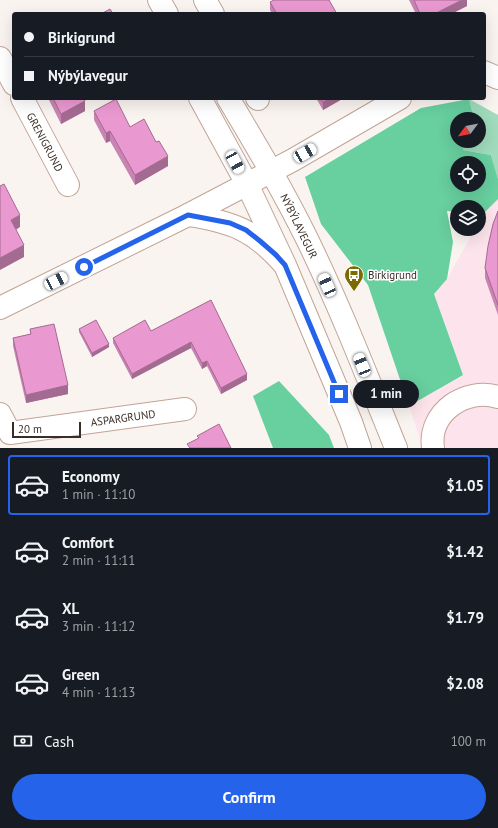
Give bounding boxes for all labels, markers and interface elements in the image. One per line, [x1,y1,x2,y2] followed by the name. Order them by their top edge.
[48,28,115,47] text: Birkigrund
[48,66,128,85] text: Nýbýlavegur
[24,110,66,174] street label: GRENIGRUND
[450,112,486,148] north arrow
[450,112,486,236] map controls
[292,142,318,164] car
[224,149,246,175] car
[450,156,486,192] button: locate
[277,191,321,261] street label: NÝBÝLAVEGUR
[450,200,486,236] button: layers
[75,258,93,276] route start
[343,264,365,292] bus stop icon: Birkigrund
[368,268,417,282] place label: Birkigrund
[43,270,69,292] car
[317,272,337,298] car
[352,352,372,378] car
[353,380,419,408] callout: 1 min
[330,385,348,403] route end
[370,385,402,402] text: 1 min
[90,407,156,429] street label: ASPARGRUND
[12,420,81,439] scale bar
[18,422,42,436] text: 20 m
[14,467,50,503] icon: car
[62,467,120,486] text: Economy
[446,476,484,495] text: $1.05
[62,486,135,503] text: 1 min · 11:10
[14,533,50,569] icon: car
[62,533,114,552] text: Comfort
[446,542,484,561] text: $1.42
[62,552,135,569] text: 2 min · 11:11
[14,599,50,635] icon: car
[62,599,79,618] text: XL
[446,608,484,627] text: $1.79
[62,618,135,635] text: 3 min · 11:12
[14,665,50,701] icon: car
[62,665,100,684] text: Green
[446,674,484,693] text: $2.08
[62,684,135,701] text: 4 min · 11:13
[12,730,34,752] icon: cash
[44,732,74,751] text: Cash
[451,733,486,750] text: 100 m
[12,774,486,820] button: Confirm

